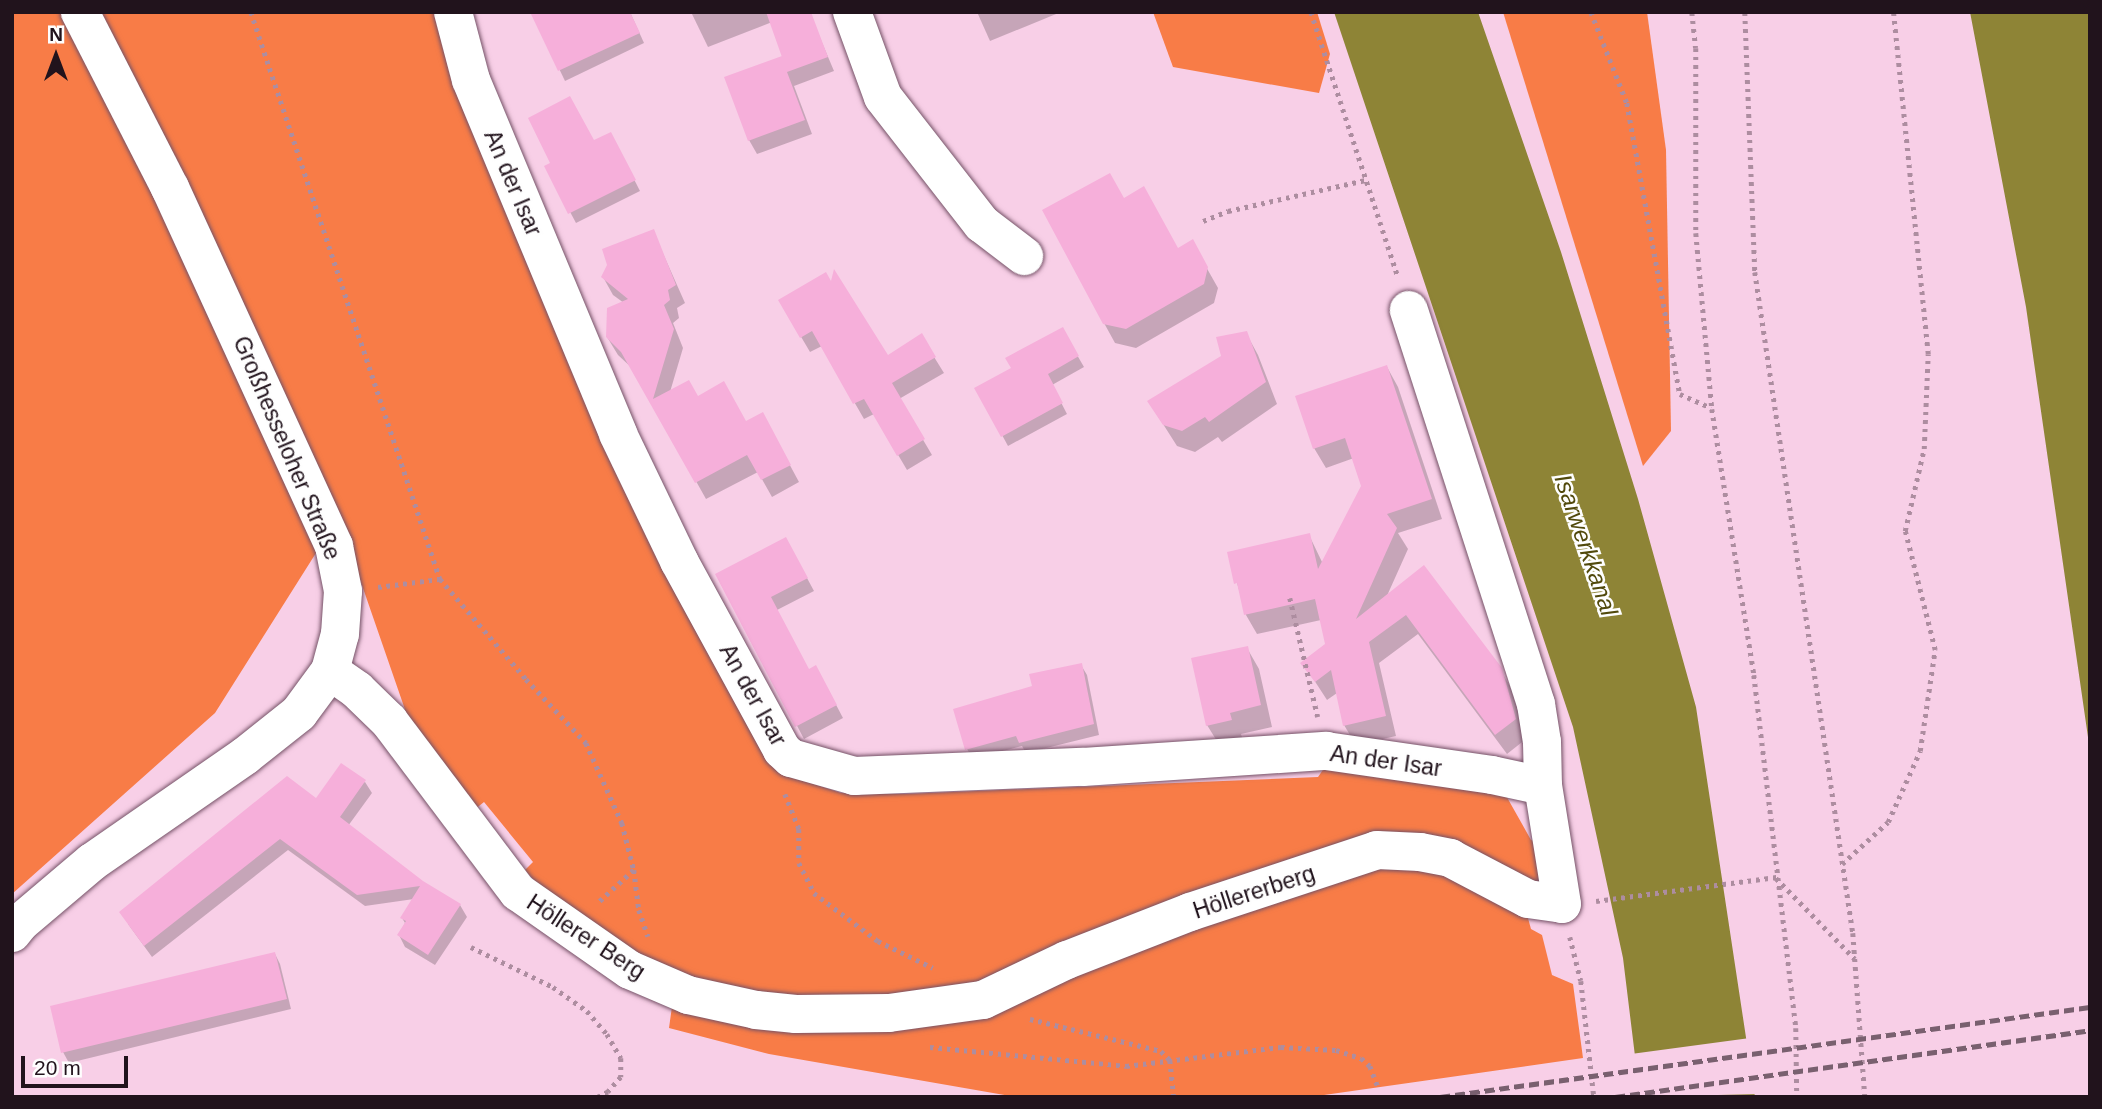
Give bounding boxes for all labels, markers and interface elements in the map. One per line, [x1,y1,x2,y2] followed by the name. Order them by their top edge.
[21,21,91,91] north arrow
[49,24,63,45] text: N
[478,126,548,240] street label: An der Isar
[227,332,347,564] street label: Großhesseloher Straße
[1548,470,1624,620] water label: Isarwerkkanal
[714,639,792,751] street label: An der Isar
[1328,740,1444,782] street label: An der Isar
[1190,859,1318,925] street label: Höllererberg
[522,889,650,985] street label: Höllerer Berg
[24,1042,131,1086] scale bar
[34,1056,81,1079] text: 20 m

